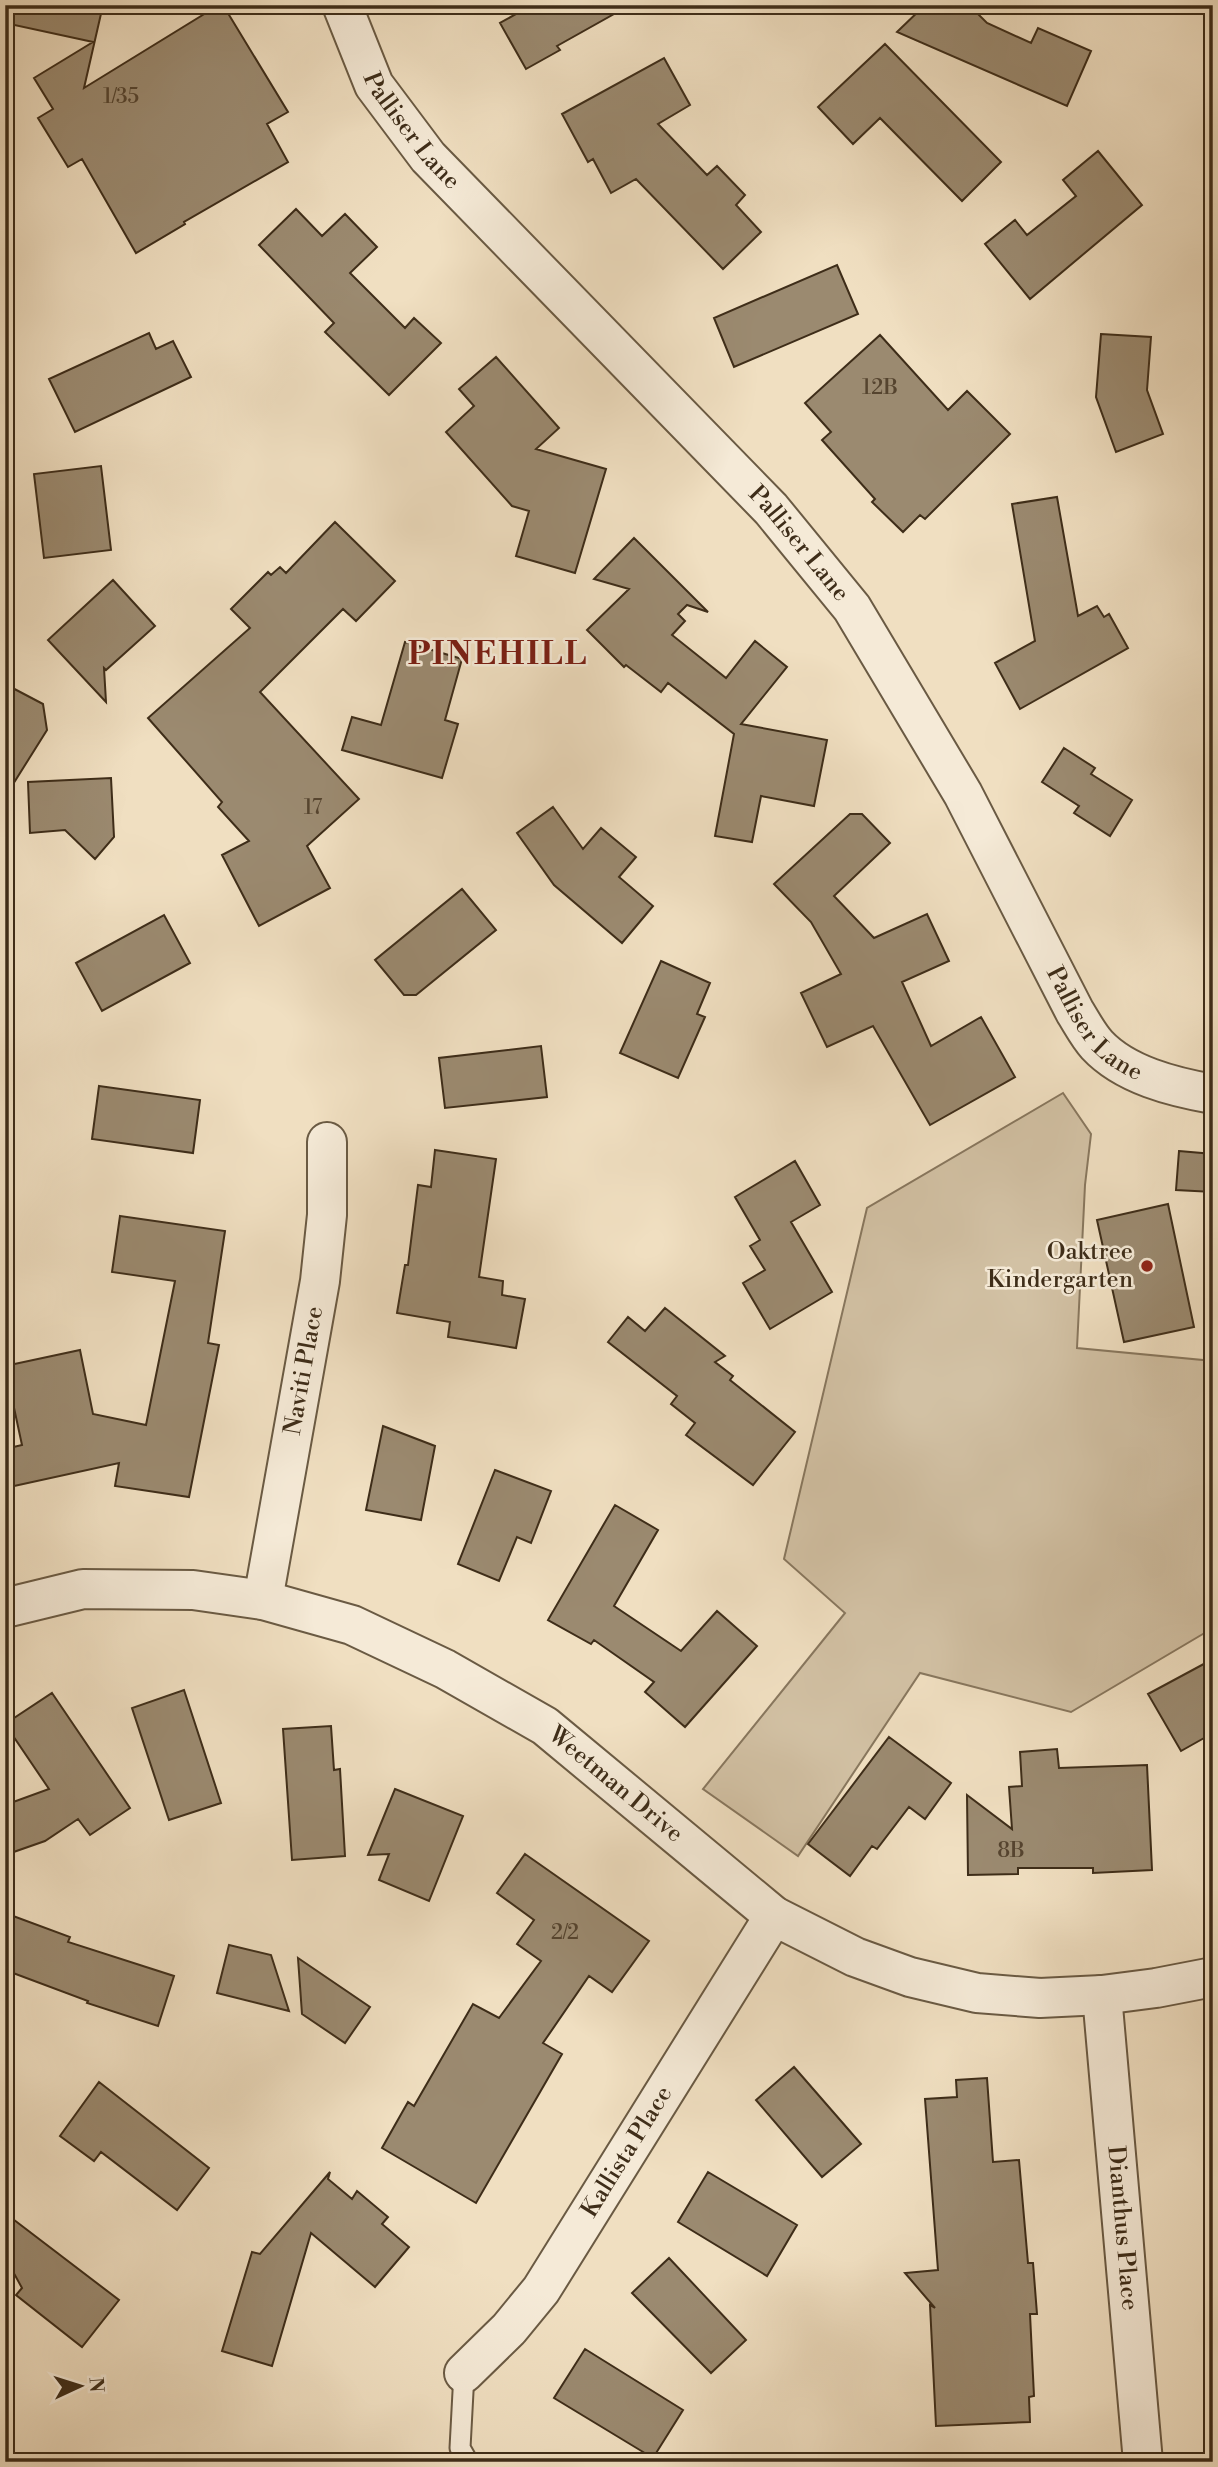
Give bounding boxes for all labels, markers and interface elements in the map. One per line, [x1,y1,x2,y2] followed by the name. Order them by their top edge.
[356,68,467,196] street label: Palliser Lane
[103,84,139,110] house number: 1/35
[862,375,898,401] house number: 12B
[742,479,856,608] street label: Palliser Lane
[408,634,588,674] district label: PINEHILL
[304,795,323,821] house number: 17
[1039,961,1147,1088] street label: Palliser Lane
[987,1237,1133,1295] place label: Oaktree Kindergarten
[1139,1258,1155,1274] marker: Oaktree Kindergarten
[278,1304,330,1437] street label: Naviti Place
[541,1719,689,1849] street label: Weetman Drive
[997,1838,1025,1864] house number: 8B
[551,1920,579,1946] house number: 2/2
[575,2081,679,2223] street label: Kallista Place
[1100,2144,1145,2312] street label: Dianthus Place
[46,2352,116,2422] north arrow
[83,2377,108,2393] text: N

